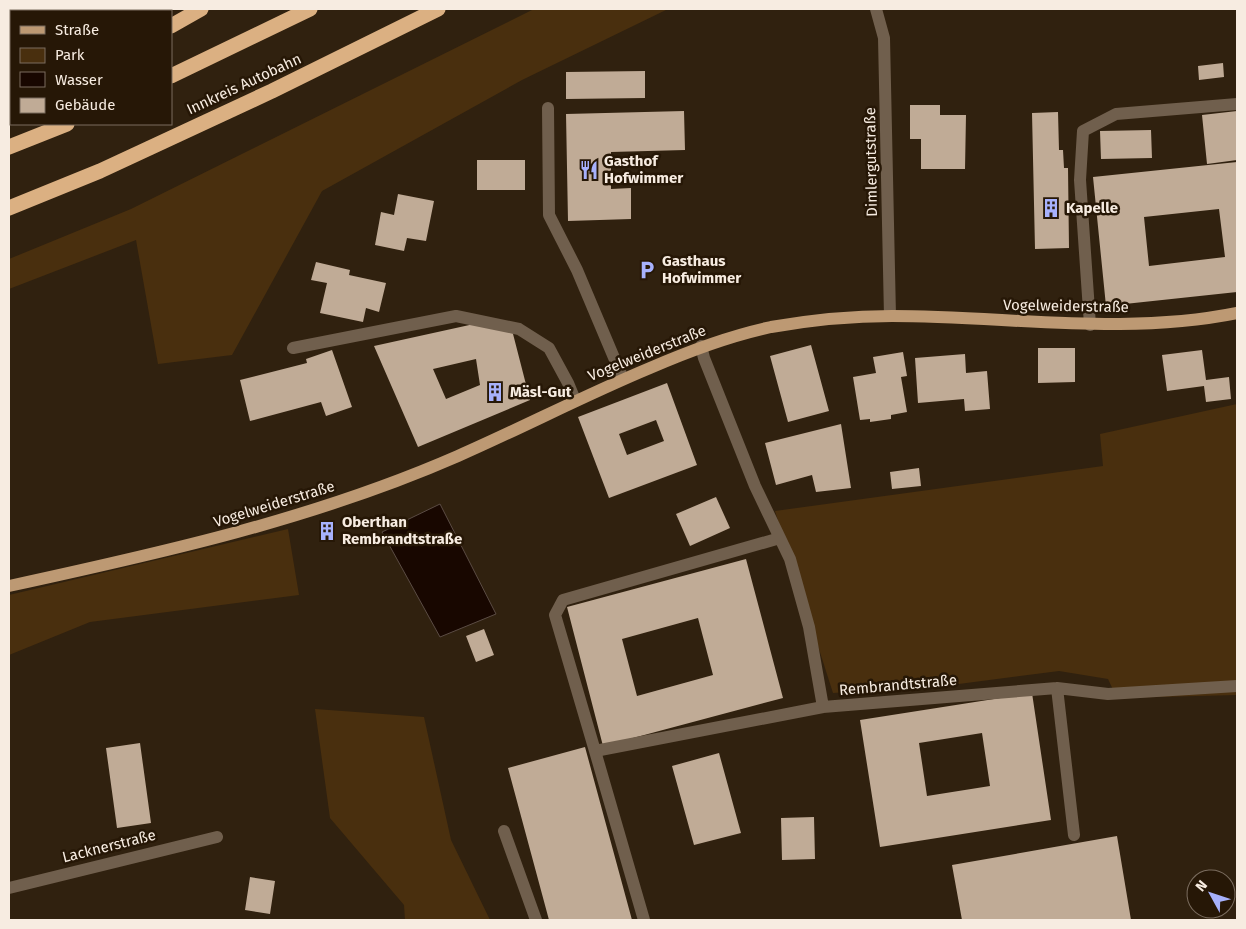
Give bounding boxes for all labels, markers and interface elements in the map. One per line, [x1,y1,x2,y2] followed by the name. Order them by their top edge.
[10,10,172,125] legend
[55,21,99,39] text: Straße
[55,46,85,64] text: Park
[184,50,304,118] street label: Innkreis Autobahn
[55,71,103,89] text: Wasser
[55,96,115,114] text: Gebäude
[861,107,881,217] street label: Dimlergutstraße
[604,152,684,187] place label: Gasthof Hofwimmer
[578,159,600,181] restaurant icon: Gasthof Hofwimmer
[1040,197,1062,219] building icon: Kapelle
[1066,199,1118,217] place label: Kapelle
[662,252,742,287] place label: Gasthaus Hofwimmer
[636,259,658,281] parking icon: Gasthaus Hofwimmer
[1003,296,1129,316] street label: Vogelweiderstraße
[585,321,709,385] street label: Vogelweiderstraße
[484,381,506,403] building icon: Mäsl-Gut
[510,383,572,401] place label: Mäsl-Gut
[211,477,337,531] street label: Vogelweiderstraße
[342,513,462,548] place label: Oberthan Rembrandtstraße
[316,520,338,542] building icon: Oberthan Rembrandtstraße
[838,671,958,699] street label: Rembrandtstraße
[60,826,158,866] street label: Lacknerstraße
[1186,869,1236,919] north arrow
[1192,877,1211,895] text: N

